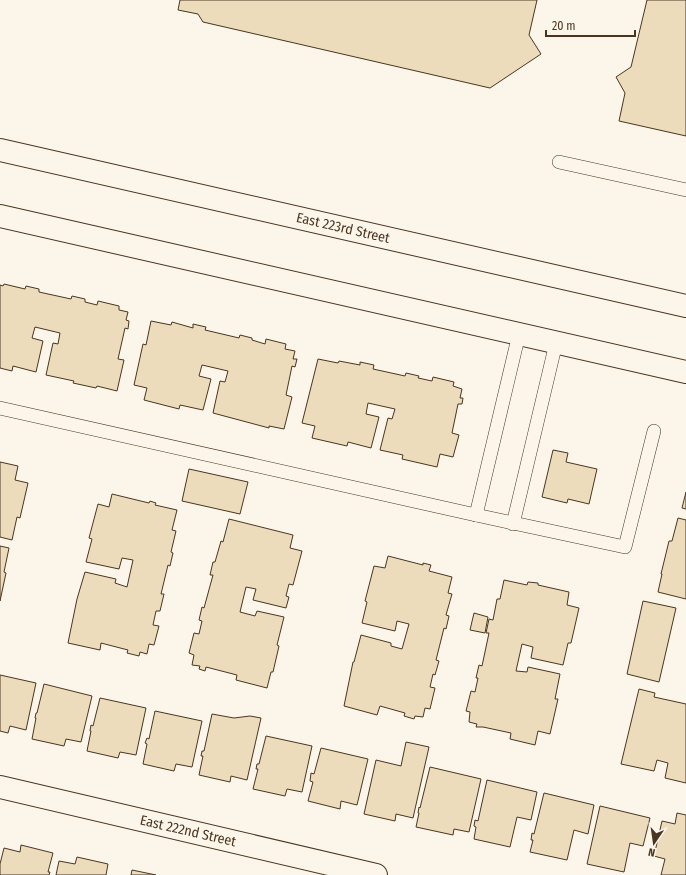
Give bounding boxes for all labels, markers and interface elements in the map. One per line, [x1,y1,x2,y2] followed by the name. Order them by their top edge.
[546,12,635,38] scale bar
[552,19,576,33] text: 20 m
[295,209,392,247] street label: East 223rd Street
[138,812,238,850] street label: East 222nd Street
[634,823,674,863] north arrow
[647,845,657,859] text: N

